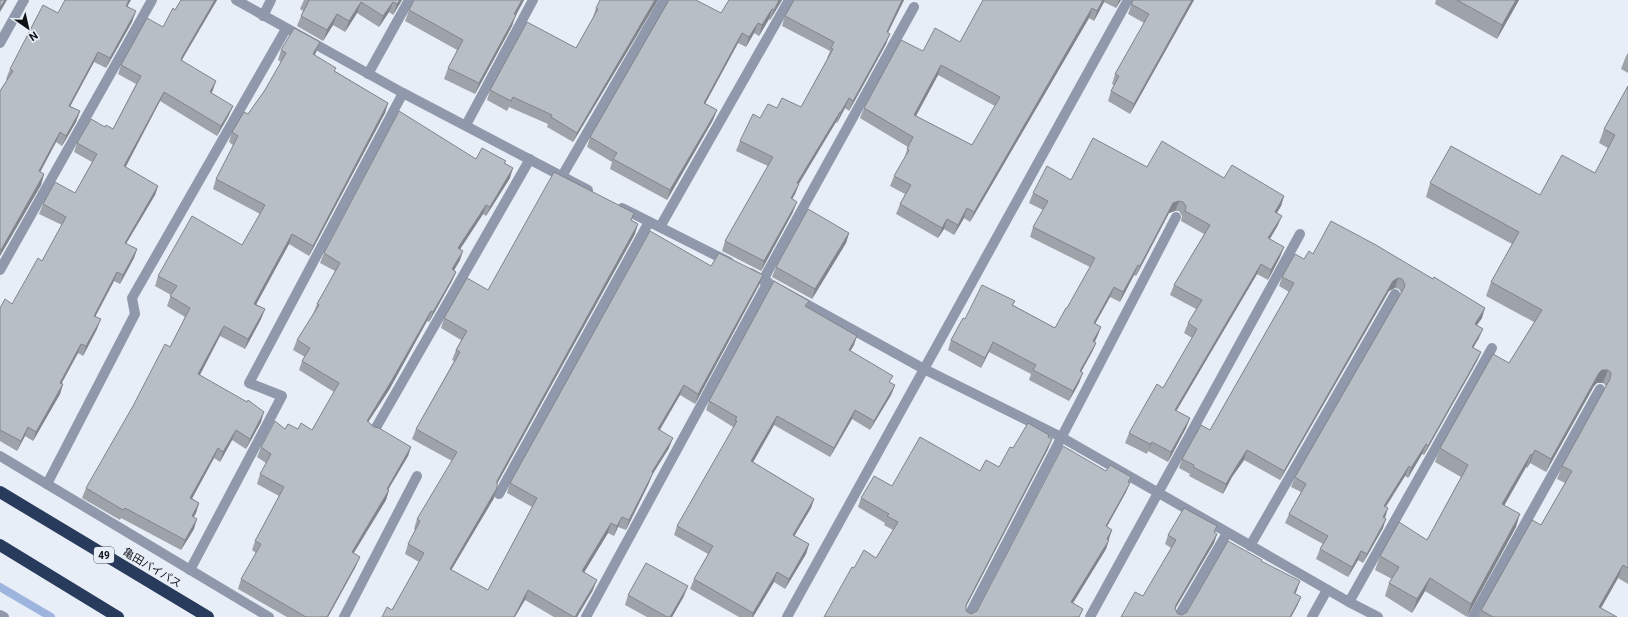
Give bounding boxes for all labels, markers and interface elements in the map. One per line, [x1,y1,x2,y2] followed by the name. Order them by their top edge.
[8,8,48,48] north arrow
[26,28,40,44] text: N
[120,545,184,591] street label: 亀田バイパス
[94,547,114,563] road number: 49

